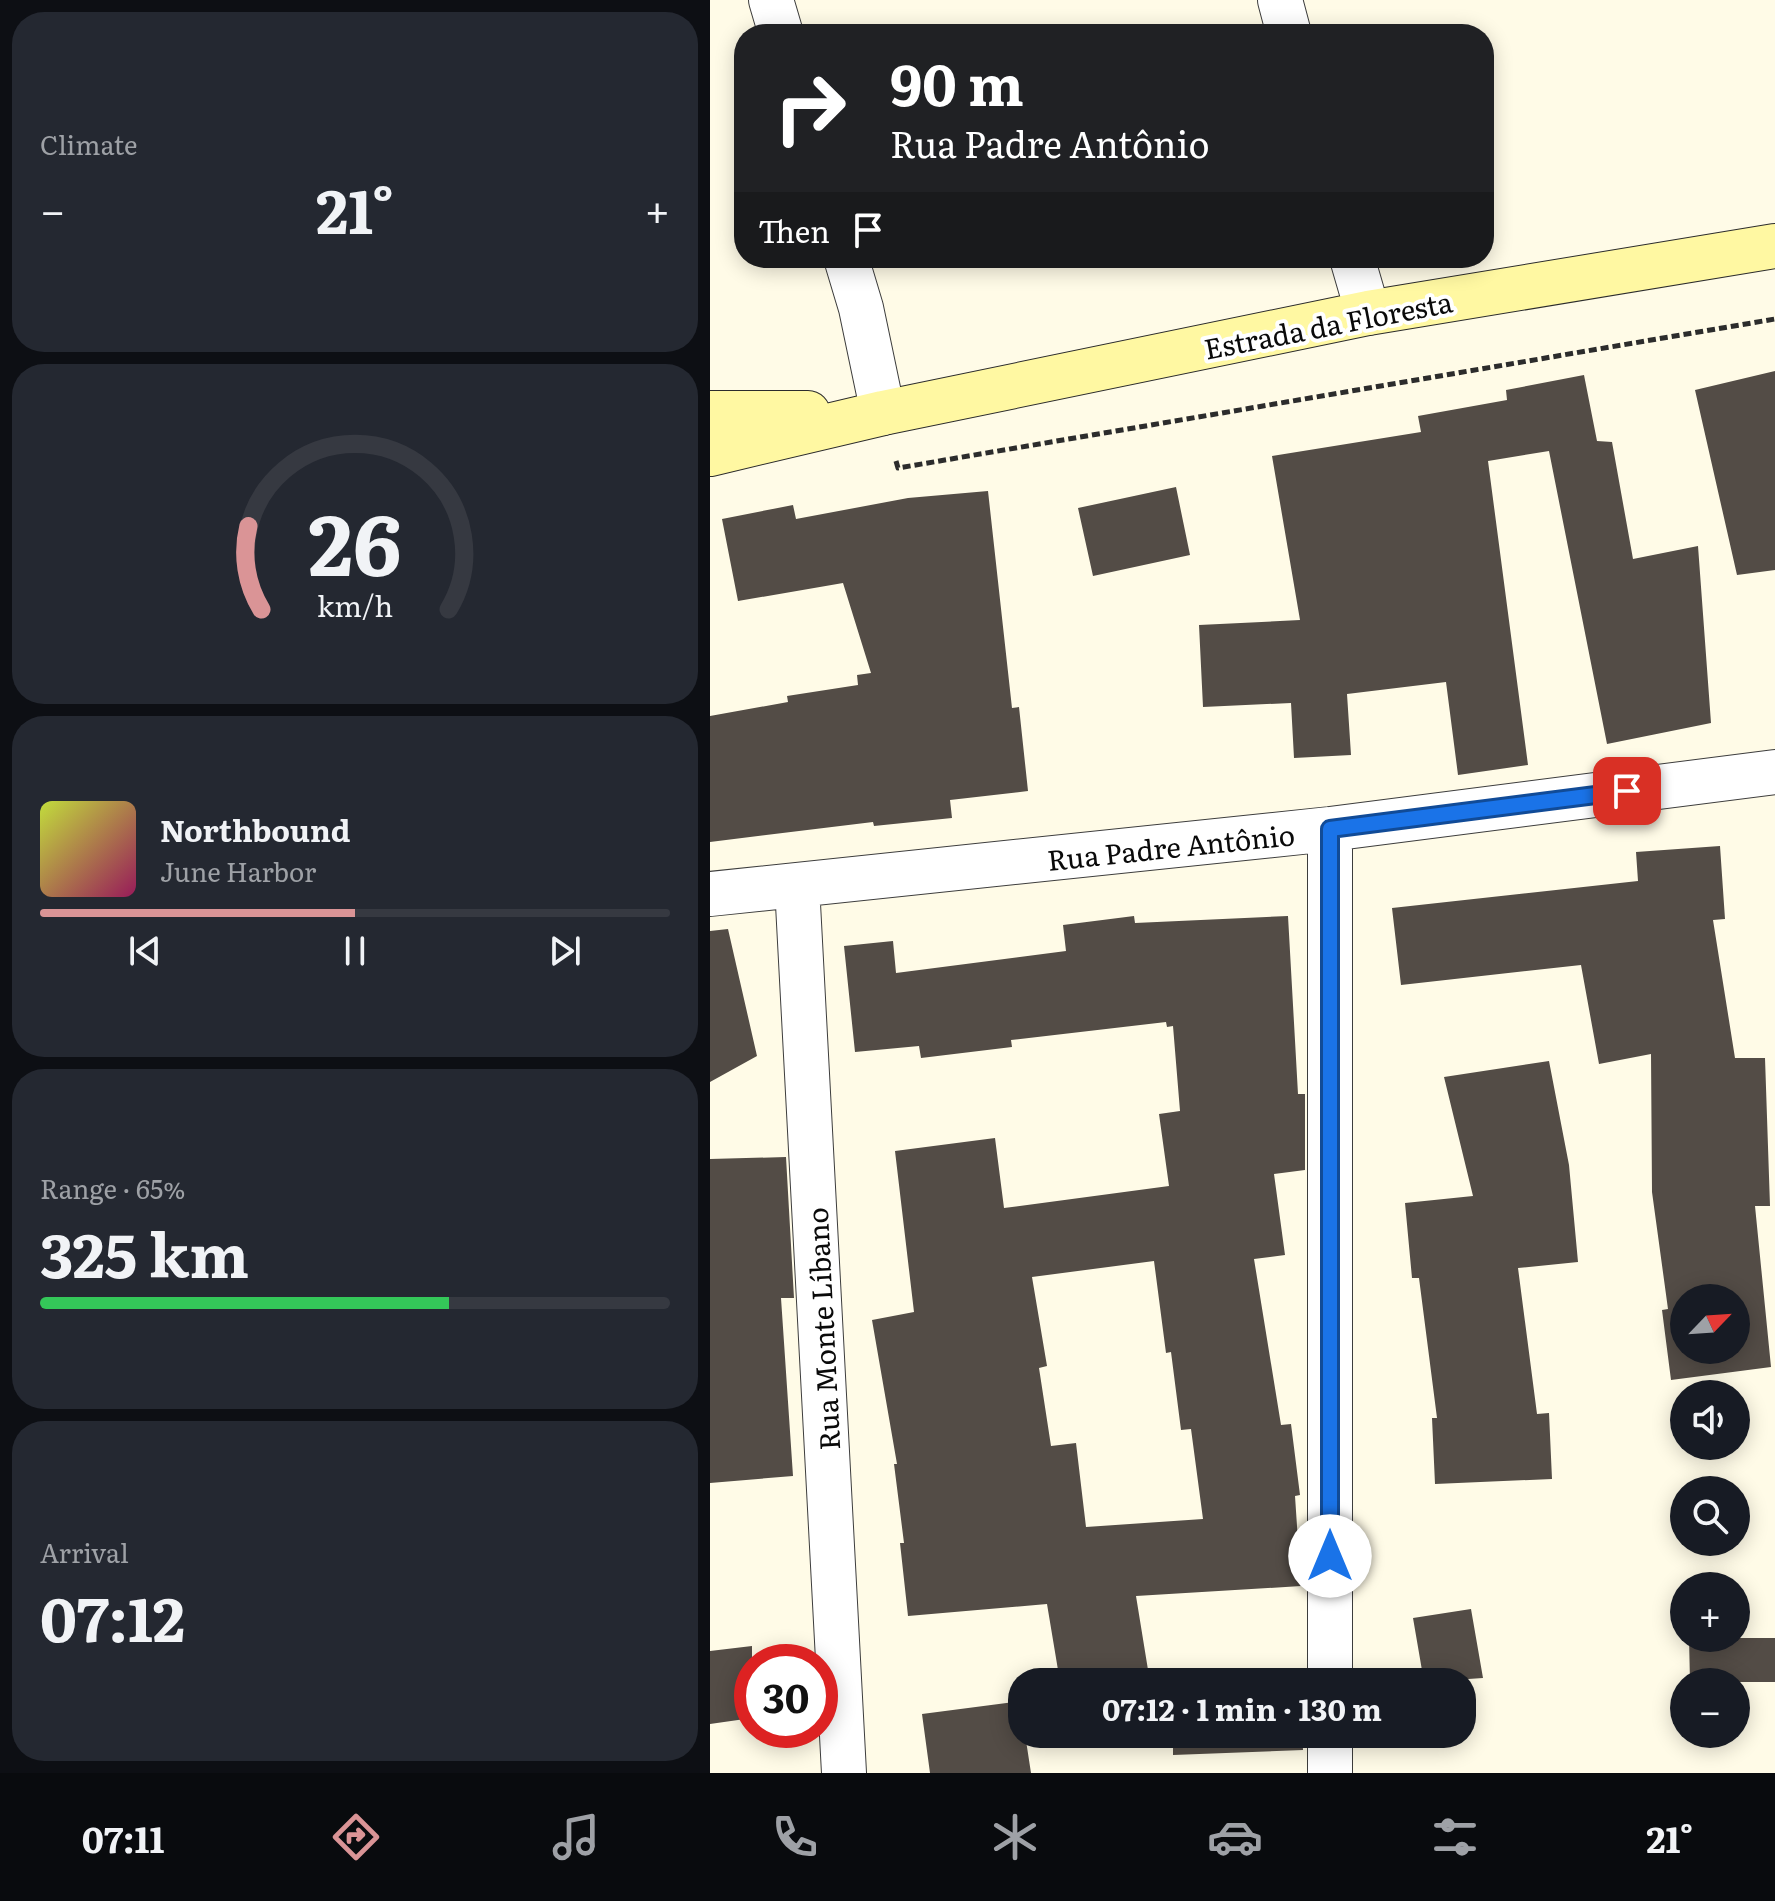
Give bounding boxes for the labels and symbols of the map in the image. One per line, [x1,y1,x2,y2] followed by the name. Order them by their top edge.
[1200,279,1456,369] street label: Estrada da Floresta
[1593,757,1661,825] pin
[1045,812,1297,880] street label: Rua Padre Antônio
[795,1206,849,1452] street label: Rua Monte Líbano
[1670,1284,1750,1364] north arrow
[1288,1514,1372,1598] position arrow
[734,1644,838,1748] speed limit sign: 30

